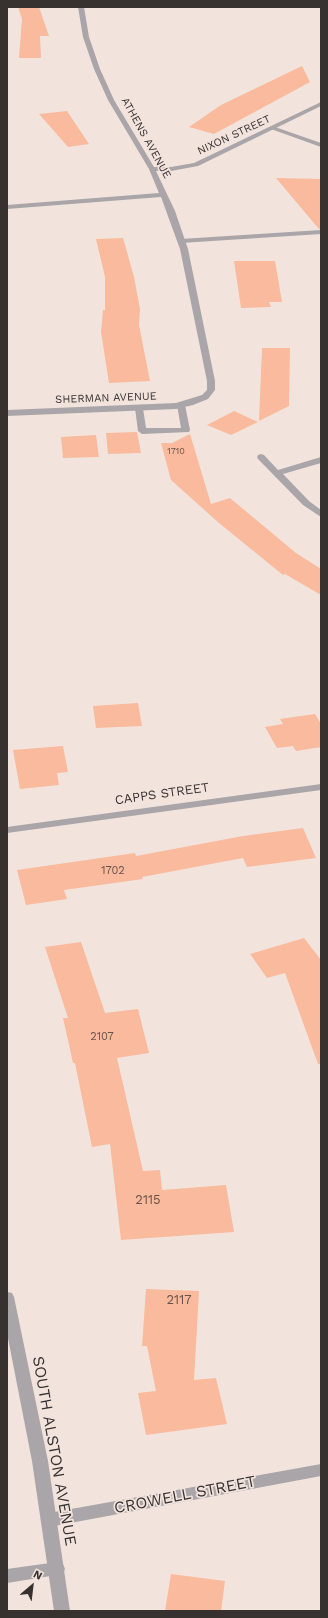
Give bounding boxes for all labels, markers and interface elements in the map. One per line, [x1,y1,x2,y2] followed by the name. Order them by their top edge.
[118,95,174,181] street label: ATHENS AVENUE
[195,112,273,158] street label: NIXON STREET
[55,390,157,406] street label: SHERMAN AVENUE
[167,446,185,456] house number: 1710
[114,780,210,808] street label: CAPPS STREET
[101,864,125,878] house number: 1702
[90,1030,114,1044] house number: 2107
[135,1192,161,1208] house number: 2115
[166,1292,192,1308] house number: 2117
[28,1355,80,1547] street label: SOUTH ALSTON AVENUE
[113,1472,257,1518] street label: CROWELL STREET
[12,1566,52,1606] north arrow
[31,1567,45,1583] text: N

